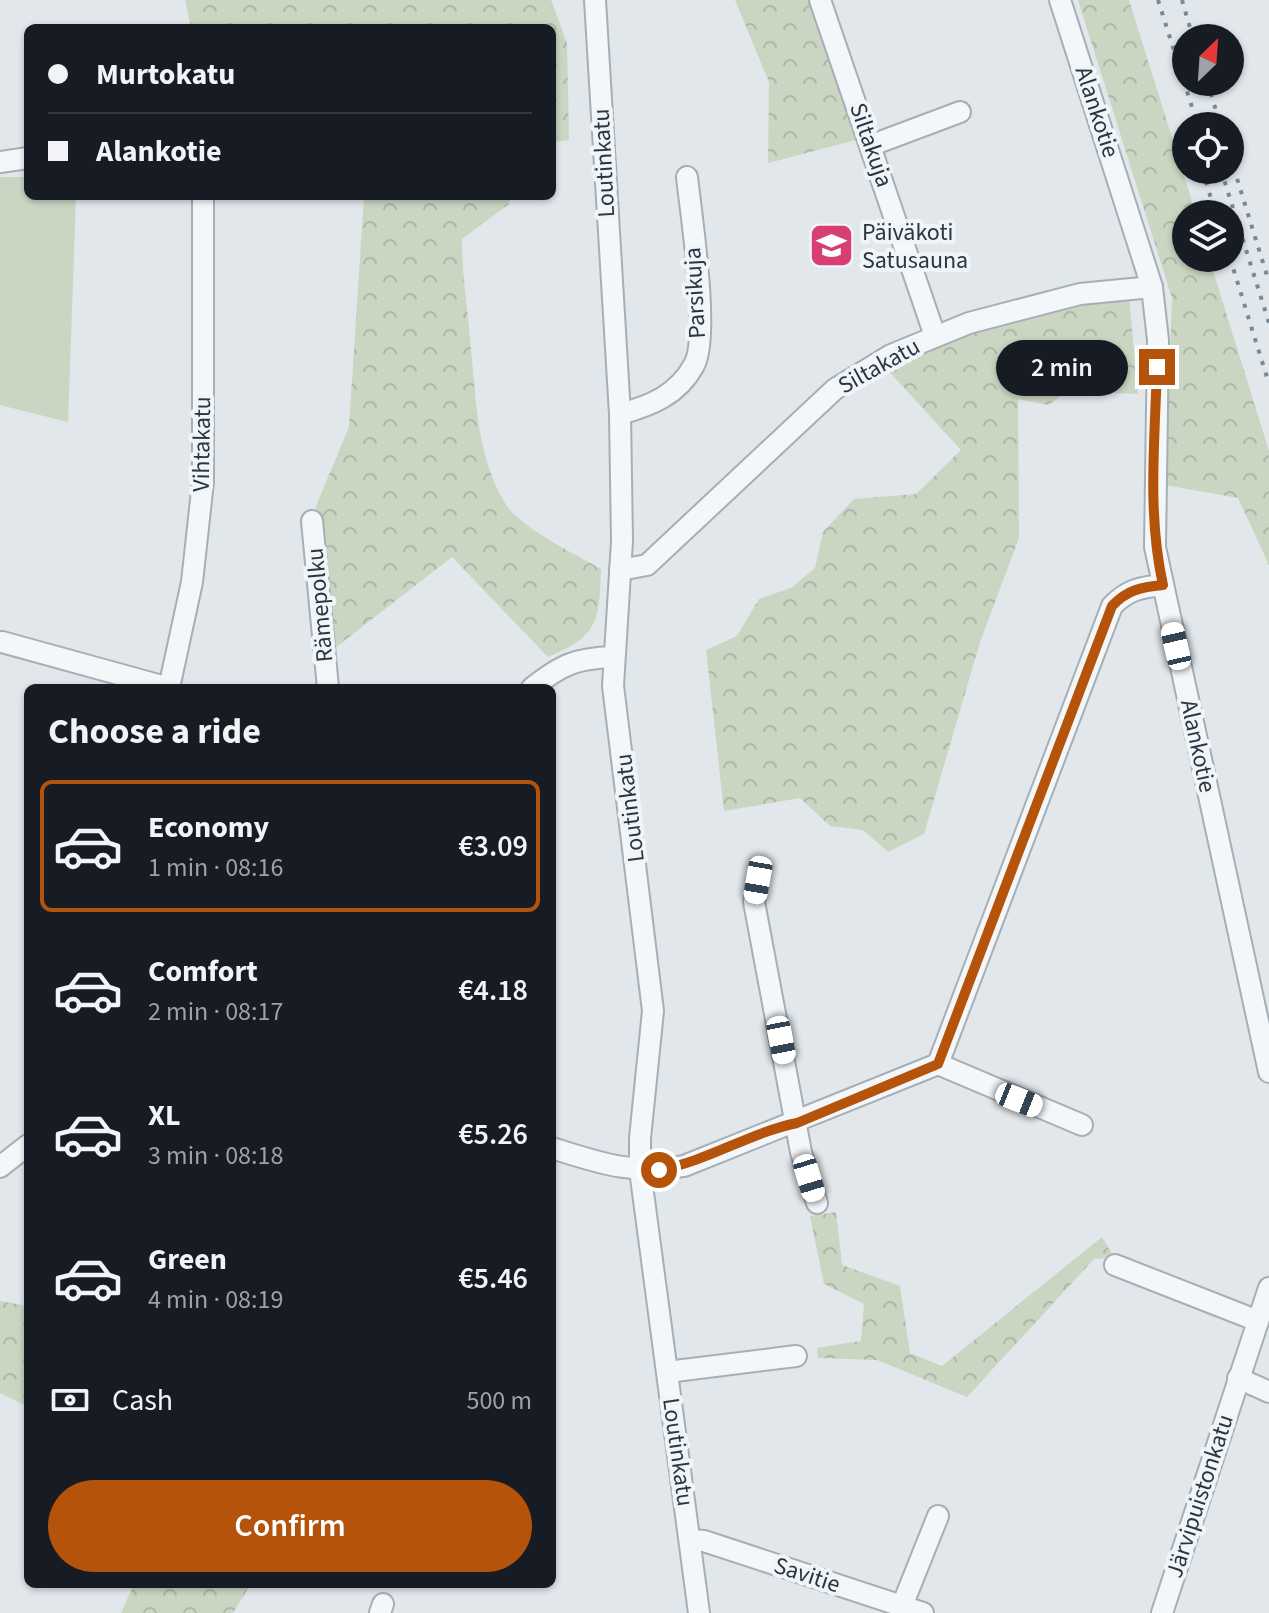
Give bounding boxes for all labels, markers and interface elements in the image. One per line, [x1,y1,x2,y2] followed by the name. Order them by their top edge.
[1172,24,1244,96] north arrow
[1172,24,1244,272] map controls
[96,53,235,96] text: Murtokatu
[1066,62,1128,162] street label: Alankotie
[840,98,902,192] street label: Siltakuja
[584,108,624,218] street label: Loutinkatu
[1172,112,1244,184] button: locate
[96,130,222,173] text: Alankotie
[1172,200,1244,272] button: layers
[862,215,968,278] place label: Päiväkoti Satusauna
[807,222,855,270] school or university icon: Päiväkoti Satusauna
[675,246,715,340] street label: Parsikuja
[832,329,926,403] street label: Siltakatu
[997,339,1129,395] callout: 2 min
[1031,349,1093,386] text: 2 min
[1139,349,1175,385] route end
[184,396,220,492] street label: Vihtakatu
[298,546,342,664] street label: Rämepolku
[1159,620,1193,672] car
[1171,696,1225,796] street label: Alankotie
[48,706,261,757] text: Choose a ride
[606,752,654,864] street label: Loutinkatu
[148,806,269,849] text: Economy
[52,810,124,882] icon: car
[458,825,528,868] text: €3.09
[148,849,283,886] text: 1 min · 08:16
[742,854,774,906] car
[148,950,258,993] text: Comfort
[52,954,124,1026] icon: car
[458,969,528,1012] text: €4.18
[148,993,283,1030] text: 2 min · 08:17
[765,1014,797,1066] car
[992,1080,1046,1120] car
[148,1094,181,1137] text: XL
[52,1098,124,1170] icon: car
[458,1113,528,1156] text: €5.26
[148,1137,283,1174] text: 3 min · 08:18
[641,1152,677,1188] route start
[791,1152,827,1204] car
[148,1238,227,1281] text: Green
[52,1242,124,1314] icon: car
[458,1257,528,1300] text: €5.46
[148,1281,283,1318] text: 4 min · 08:19
[48,1378,92,1422] icon: cash
[112,1379,173,1422] text: Cash
[466,1382,532,1419] text: 500 m
[653,1396,703,1508] street label: Loutinkatu
[1157,1410,1243,1582] street label: Järvipuistonkatu
[48,1480,532,1572] button: Confirm
[769,1548,845,1602] street label: Savitie

